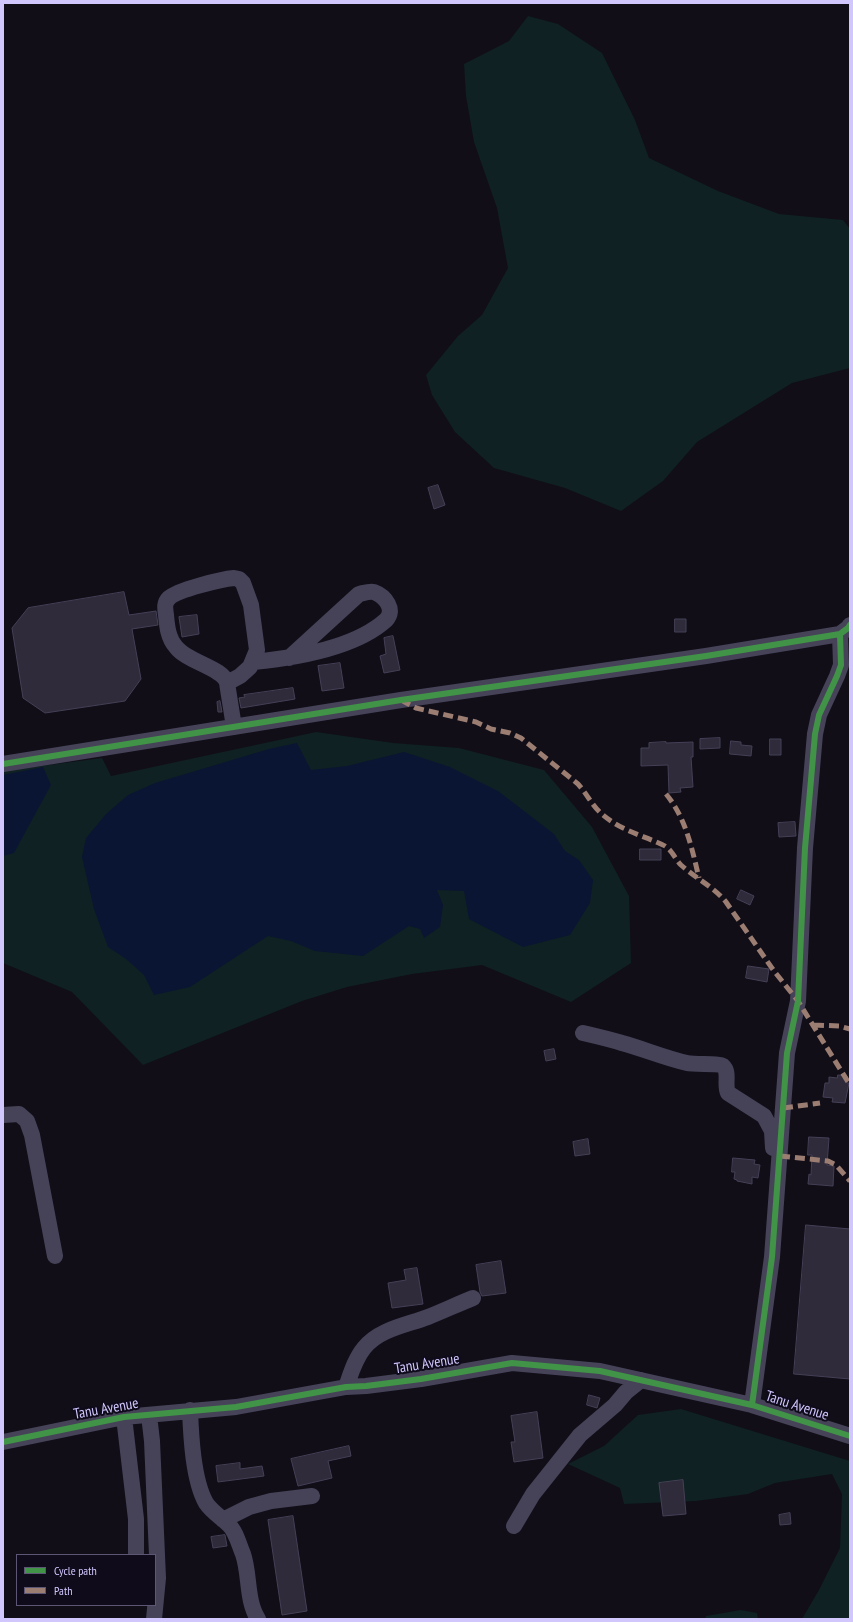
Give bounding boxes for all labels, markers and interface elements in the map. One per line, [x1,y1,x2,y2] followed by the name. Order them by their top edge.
[393,1350,461,1378] street label: Tanu Avenue
[763,1387,831,1425] street label: Tanu Avenue
[72,1394,140,1424] street label: Tanu Avenue
[16,1554,156,1606] legend
[54,1563,97,1578] text: Cycle path
[54,1583,72,1598] text: Path

